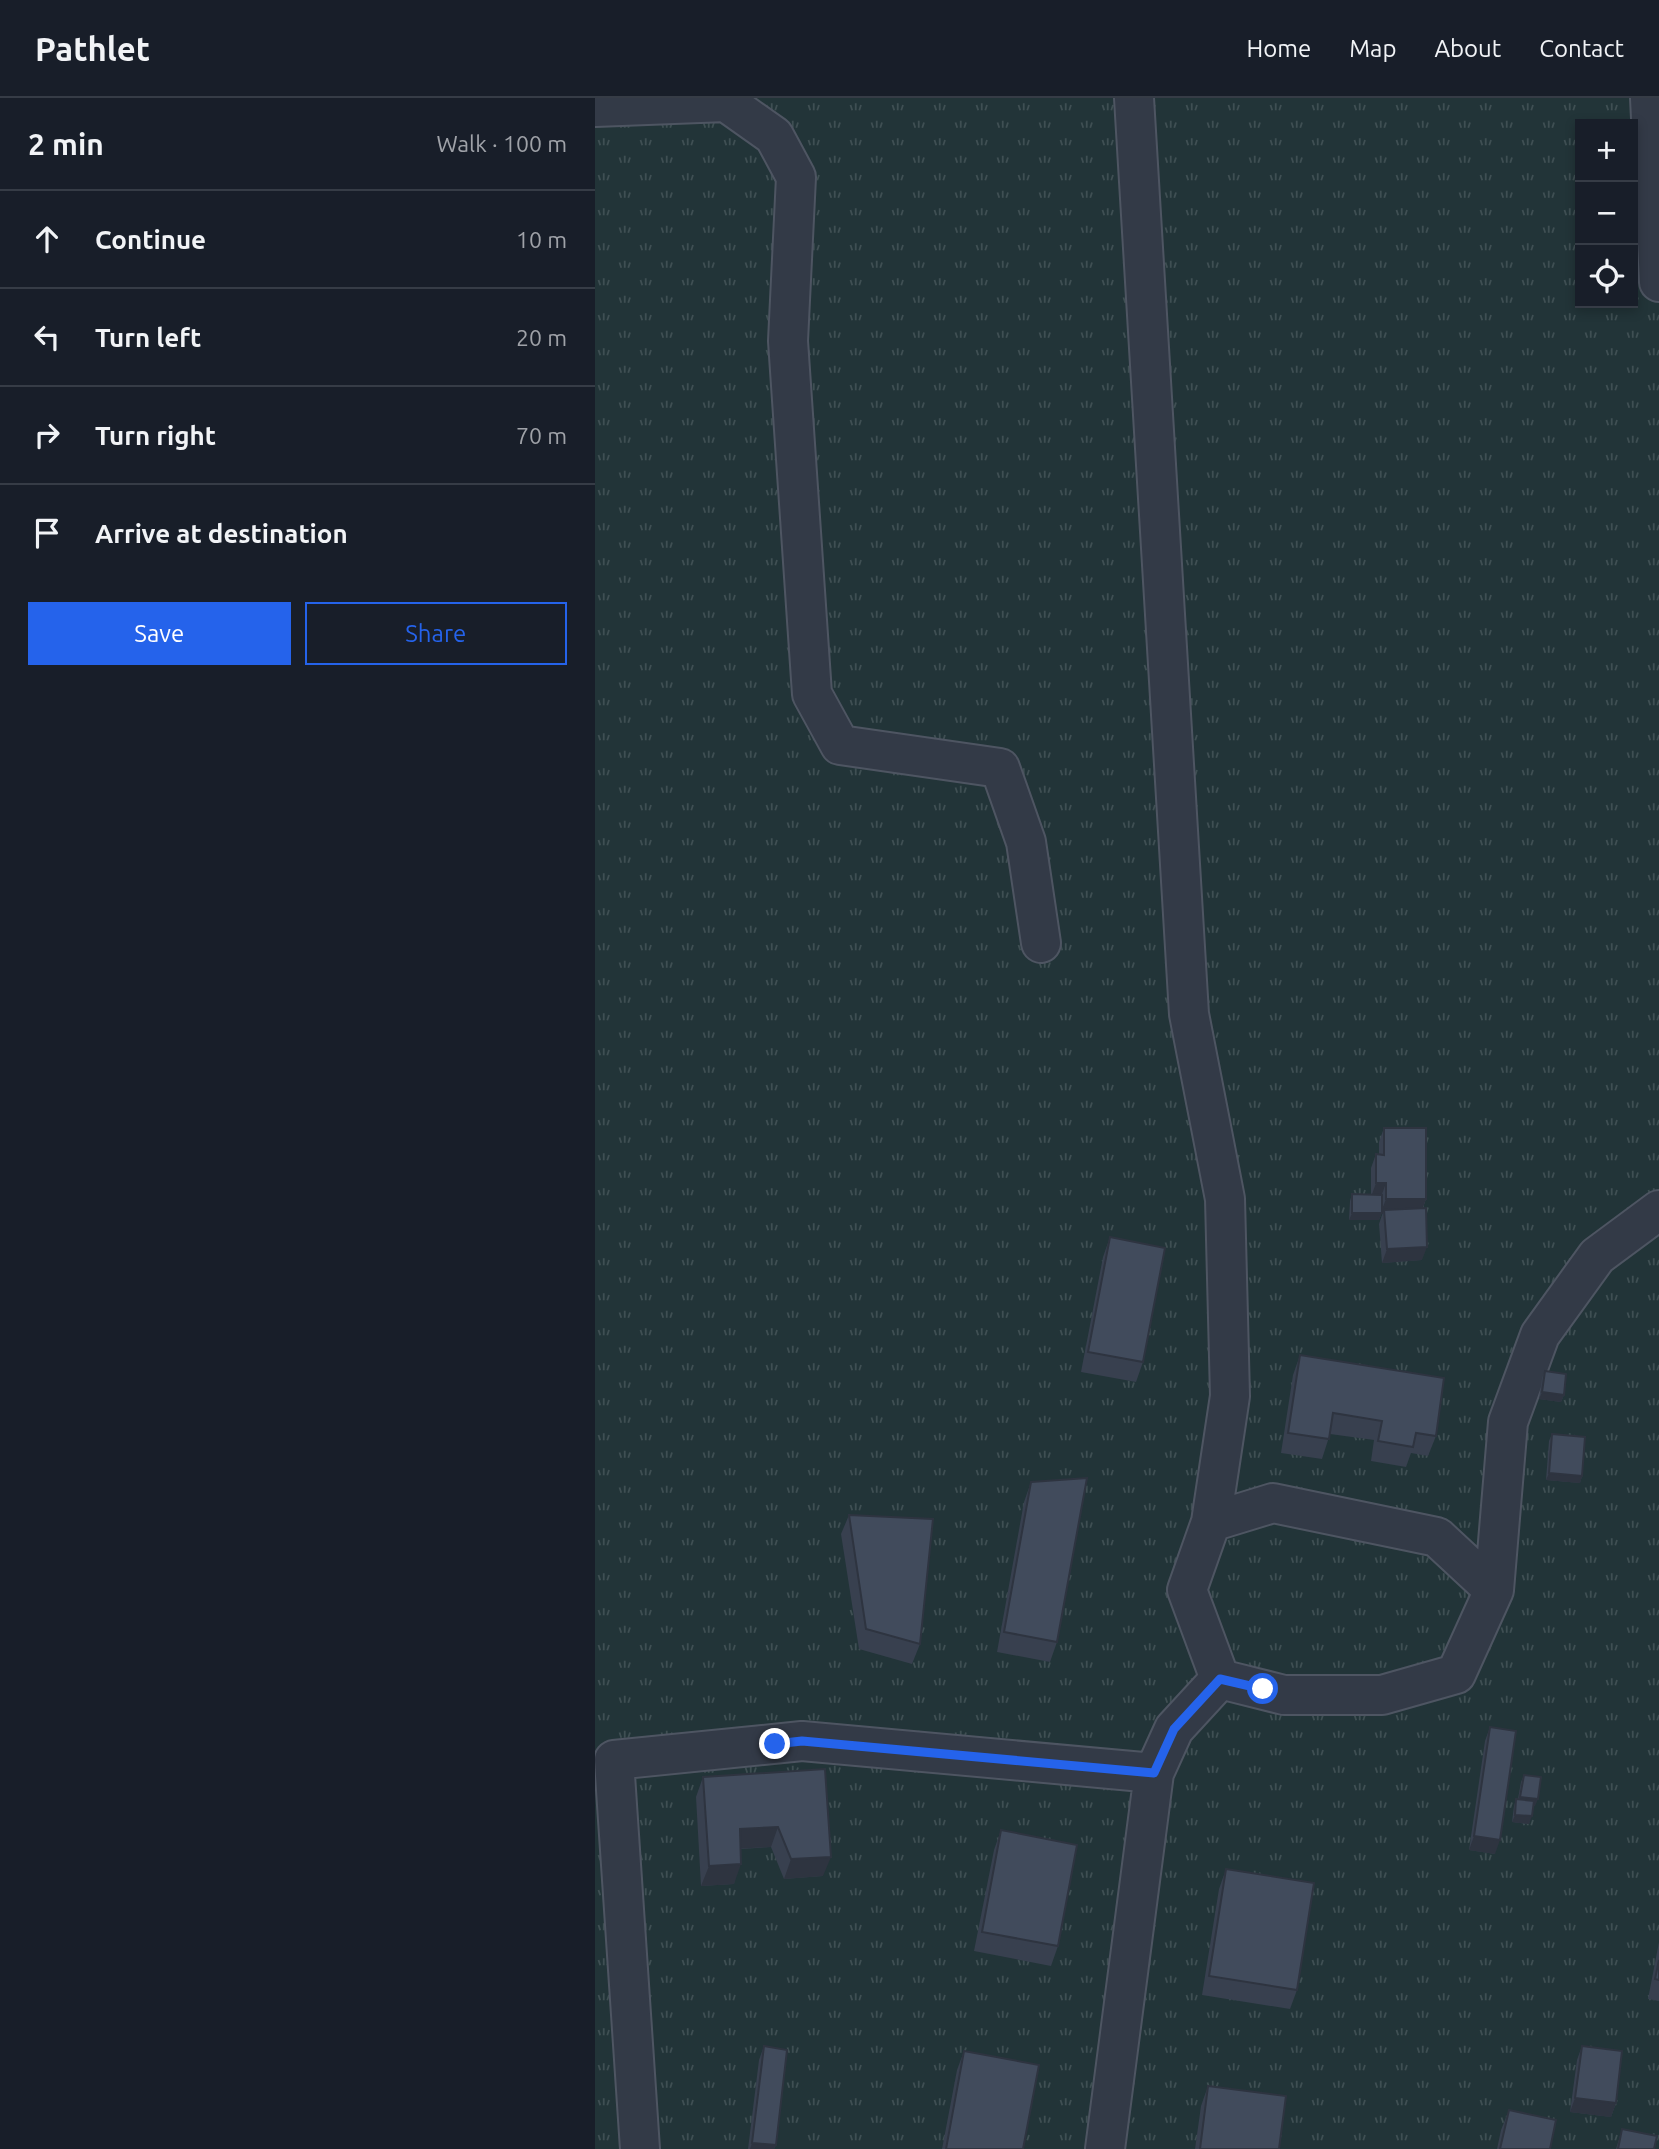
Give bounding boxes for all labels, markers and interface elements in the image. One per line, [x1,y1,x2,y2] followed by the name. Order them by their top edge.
[35,30,150,67] text: Pathlet
[1246,35,1311,62] text: Home
[1349,35,1396,62] text: Map
[1434,35,1501,62] text: About
[1539,35,1624,62] text: Contact
[1575,119,1638,308] map controls
[1575,119,1638,182] button: +
[28,127,104,161] text: 2 min
[436,131,567,156] text: Walk · 100 m
[1575,182,1638,245] button: −
[28,220,66,258] icon: ahead
[95,225,206,254] text: Continue
[516,227,567,252] text: 10 m
[1575,245,1638,308] button: locate
[28,318,66,356] icon: left
[95,323,201,352] text: Turn left
[516,325,567,350] text: 20 m
[28,416,66,454] icon: right
[95,421,216,450] text: Turn right
[516,423,567,448] text: 70 m
[28,514,66,552] icon: arrive
[95,519,348,548] text: Arrive at destination
[28,602,291,665] button: Save
[305,602,567,665] button: Share
[1247,1673,1278,1704] route start
[759,1728,790,1759] route end

